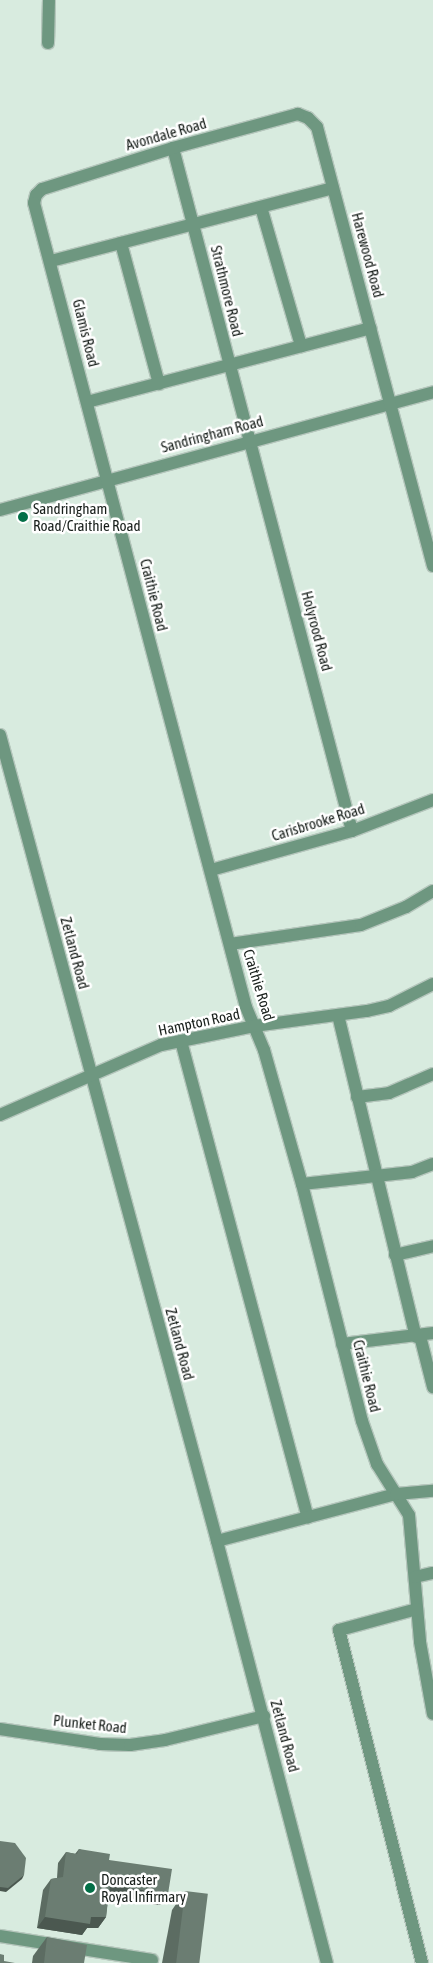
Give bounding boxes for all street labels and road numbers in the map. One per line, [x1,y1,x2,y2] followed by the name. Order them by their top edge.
[124,114,208,154] street label: Avondale Road
[348,210,388,300] street label: Harewood Road
[207,244,247,338] street label: Strathmore Road
[69,297,103,369] street label: Glamis Road
[159,412,265,456] street label: Sandringham Road
[136,557,172,633] street label: Craithie Road
[298,589,336,673] street label: Holyrood Road
[269,799,367,845] street label: Carisbrooke Road
[57,915,93,991] street label: Zetland Road
[240,947,278,1023] street label: Craithie Road
[157,1005,241,1039] street label: Hampton Road
[162,1306,198,1382] street label: Zetland Road
[349,1338,385,1414] street label: Craithie Road
[267,1698,303,1774] street label: Zetland Road
[52,1711,128,1737] street label: Plunket Road

